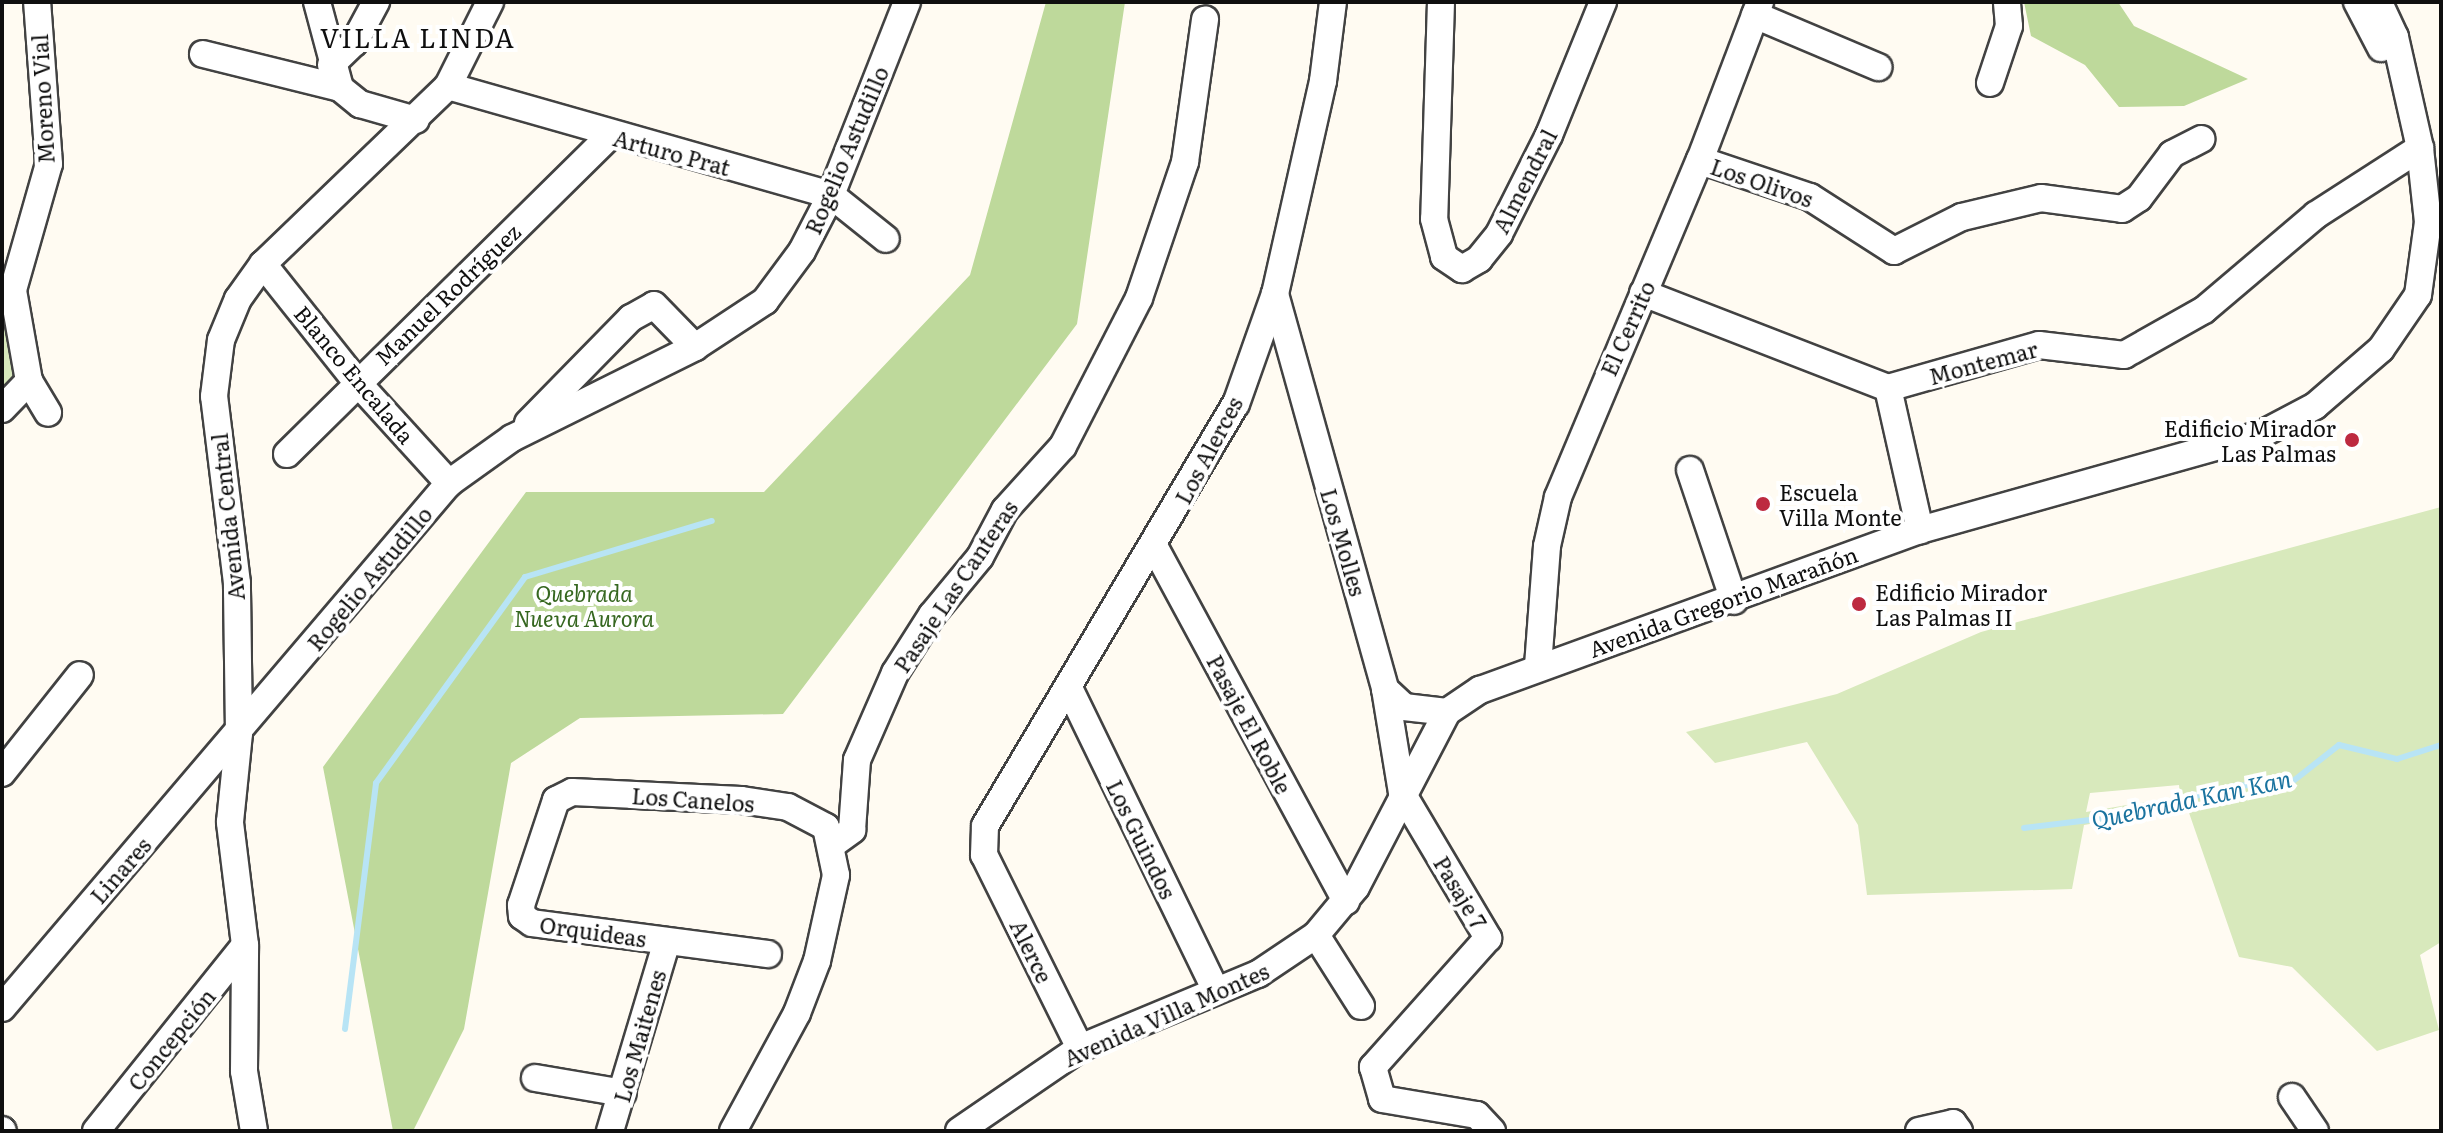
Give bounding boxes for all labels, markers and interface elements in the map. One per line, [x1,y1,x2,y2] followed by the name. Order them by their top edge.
[320,21,516,53] district label: VILLA LINDA
[25,33,59,165] street label: Moreno Vial
[799,62,893,238] street label: Rogelio Astudillo
[611,124,733,180] street label: Arturo Prat
[1487,125,1561,237] street label: Almendral
[1707,152,1817,212] street label: Los Olivos
[369,218,525,370] street label: Manuel Rodríguez
[1594,276,1660,380] street label: El Cerrito
[290,300,420,448] street label: Blanco Encalada
[1926,335,2040,389] street label: Montemar
[1169,392,1247,508] street label: Los Alerces
[2164,414,2336,466] place label: Edificio Mirador Las Palmas
[2343,431,2361,449] marker: Edificio Mirador Las Palmas
[205,432,249,602] street label: Avenida Central
[1779,478,1902,530] place label: Escuela Villa Monte
[1316,485,1372,599] street label: Los Molles
[888,495,1022,677] street label: Pasaje Las Canteras
[1754,495,1772,513] marker: Escuela Villa Monte
[301,501,437,655] street label: Rogelio Astudillo
[1585,540,1861,662] street label: Avenida Gregorio Marañón
[1875,578,2047,630] place label: Edificio Mirador Las Palmas II
[514,579,654,630] park label: Quebrada Nueva Aurora
[1850,595,1868,613] marker: Edificio Mirador Las Palmas II
[1202,650,1298,798] street label: Pasaje El Roble
[2088,763,2294,833] water label: Quebrada Kan Kan
[1102,775,1182,903] street label: Los Guindos
[631,782,755,816] street label: Los Canelos
[84,832,156,908] street label: Linares
[1429,851,1493,933] street label: Pasaje 7
[538,910,648,952] street label: Orquideas
[1005,915,1059,987] street label: Alerce
[1059,957,1273,1071] street label: Avenida Villa Montes
[607,967,671,1105] street label: Los Maitenes
[122,983,220,1095] street label: Concepción

